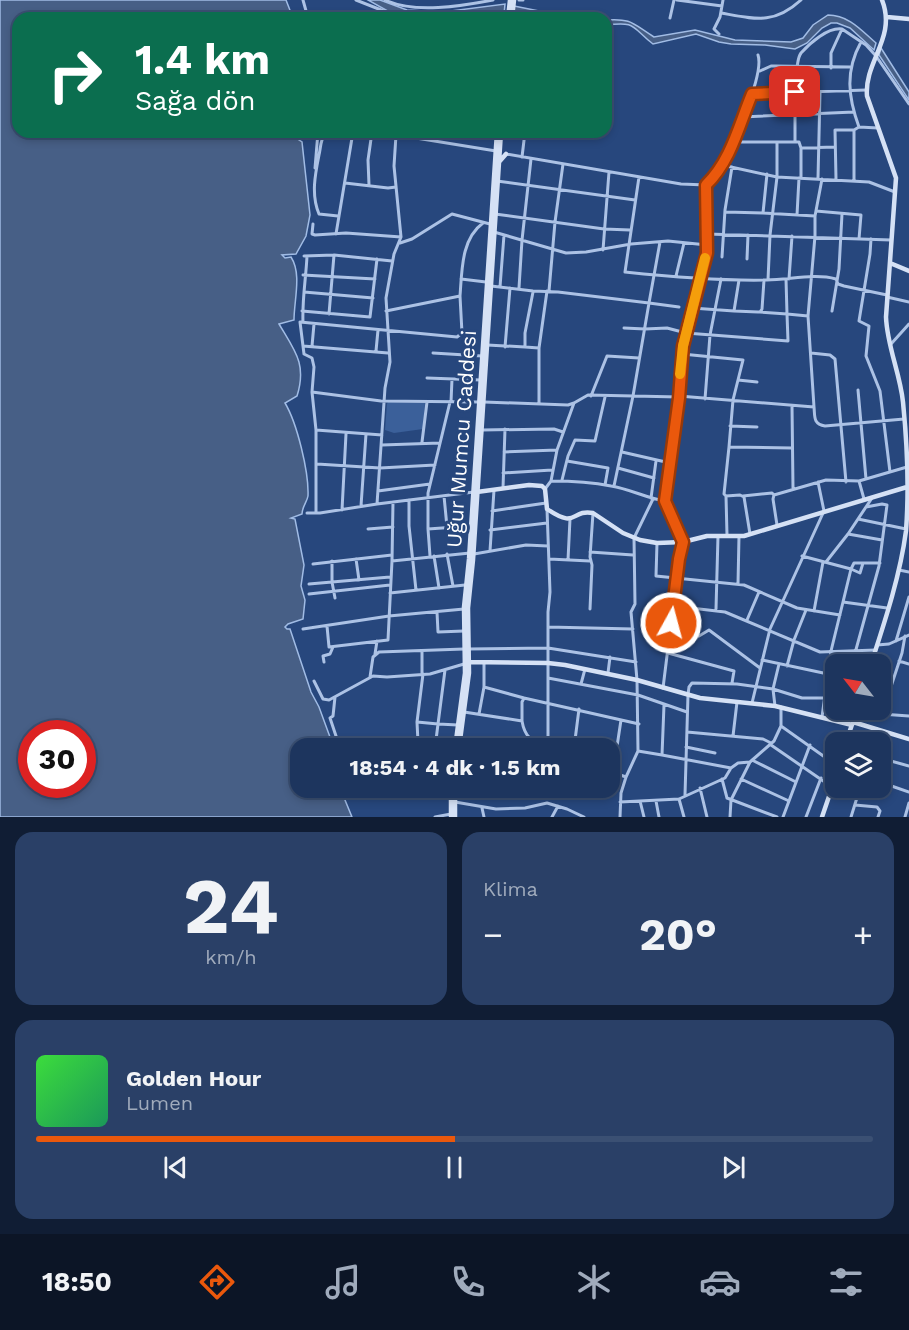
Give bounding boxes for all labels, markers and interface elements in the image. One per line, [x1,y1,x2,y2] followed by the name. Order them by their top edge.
[135,35,270,84] text: 1.4 km
[36,36,114,114] icon: right
[769,66,820,117] pin
[778,75,811,108] icon: arrive
[135,85,255,117] text: Sağa dön
[441,329,481,549] street label: Uğur Mumcu Caddesi
[639,591,703,655] position arrow
[825,654,891,720] north arrow
[825,654,891,798] map controls
[18,720,96,798] speed limit sign: 30
[825,732,891,798] button: layers
[349,755,561,780] text: 18:54 · 4 dk · 1.5 km
[183,860,279,952] text: 24
[483,877,538,901] text: Klima
[639,908,717,961] text: 20°
[483,915,503,954] text: −
[853,915,873,954] text: +
[205,945,257,969] text: km/h
[126,1066,261,1091] text: Golden Hour
[126,1091,193,1115] text: Lumen
[159,1151,192,1184] icon: previous
[438,1151,471,1184] icon: pause
[717,1151,750,1184] icon: next
[196,1261,238,1303] icon: directions
[322,1261,364,1303] icon: music
[447,1261,489,1303] icon: phone
[573,1261,615,1303] icon: climate
[699,1261,741,1303] icon: car
[825,1261,867,1303] icon: filters
[42,1266,112,1298] text: 18:50

